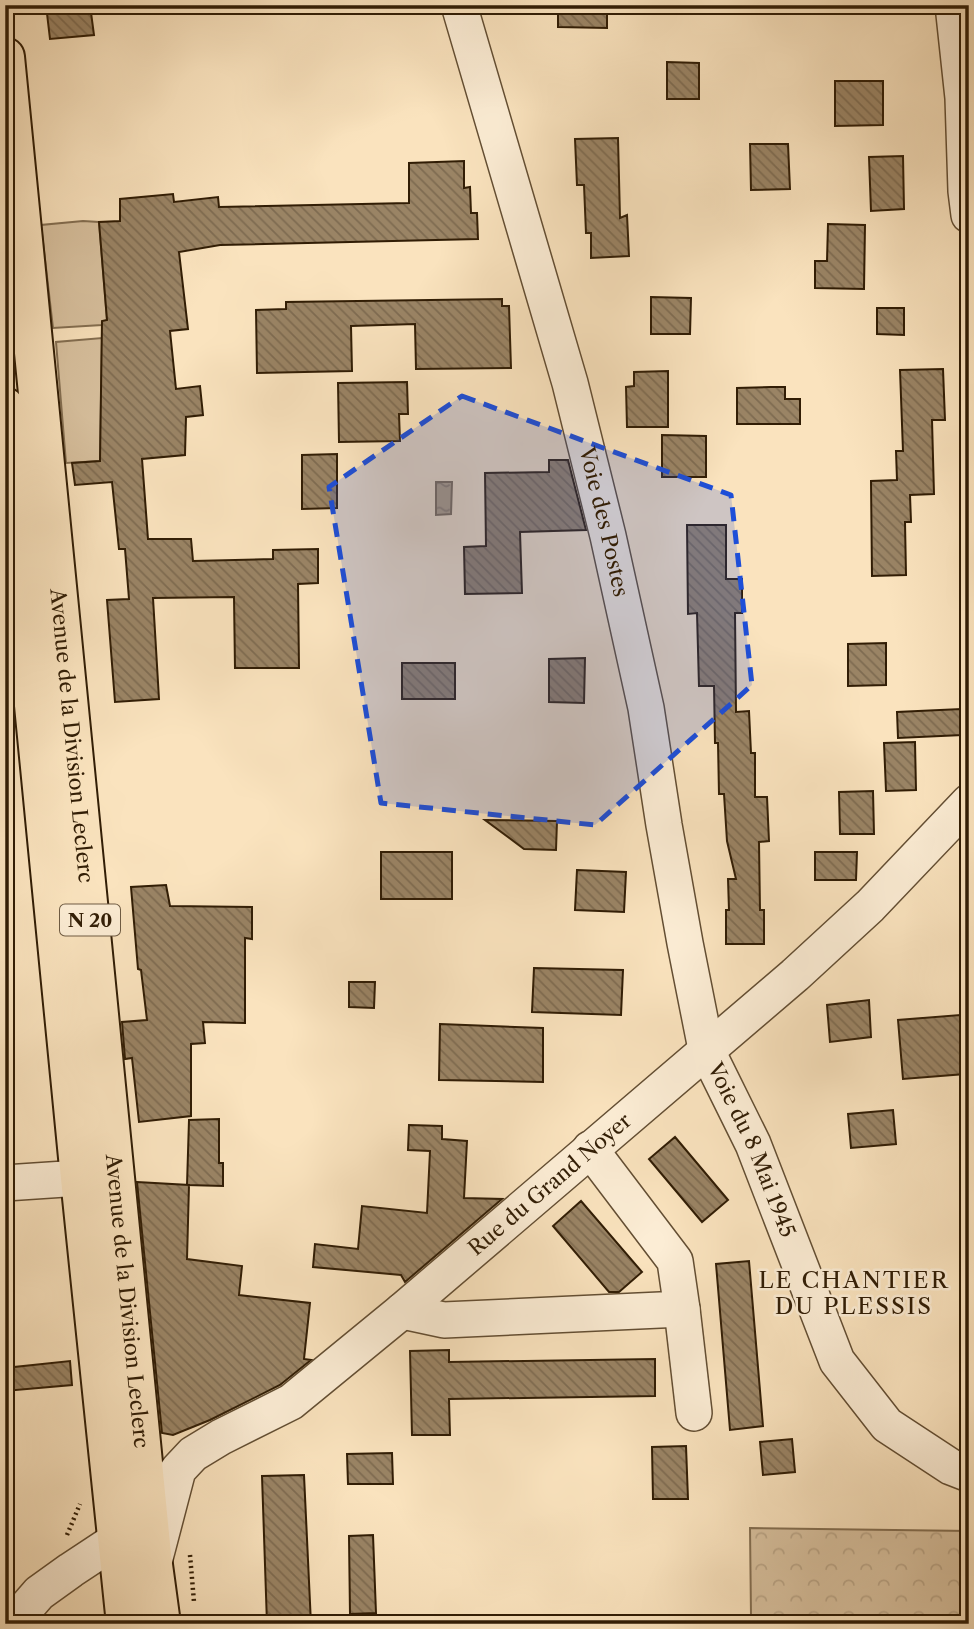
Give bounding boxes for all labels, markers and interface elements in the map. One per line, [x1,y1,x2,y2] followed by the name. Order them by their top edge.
[574,444,634,599] street label: Voie des Postes
[45,586,99,884] street label: Avenue de la Division Leclerc
[60,904,120,936] road number: N 20
[702,1057,801,1241] street label: Voie du 8 Mai 1945
[463,1108,636,1261] street label: Rue du Grand Noyer
[101,1152,154,1449] street label: Avenue de la Division Leclerc
[758,1266,950,1320] district label: LE CHANTIER DU PLESSIS

